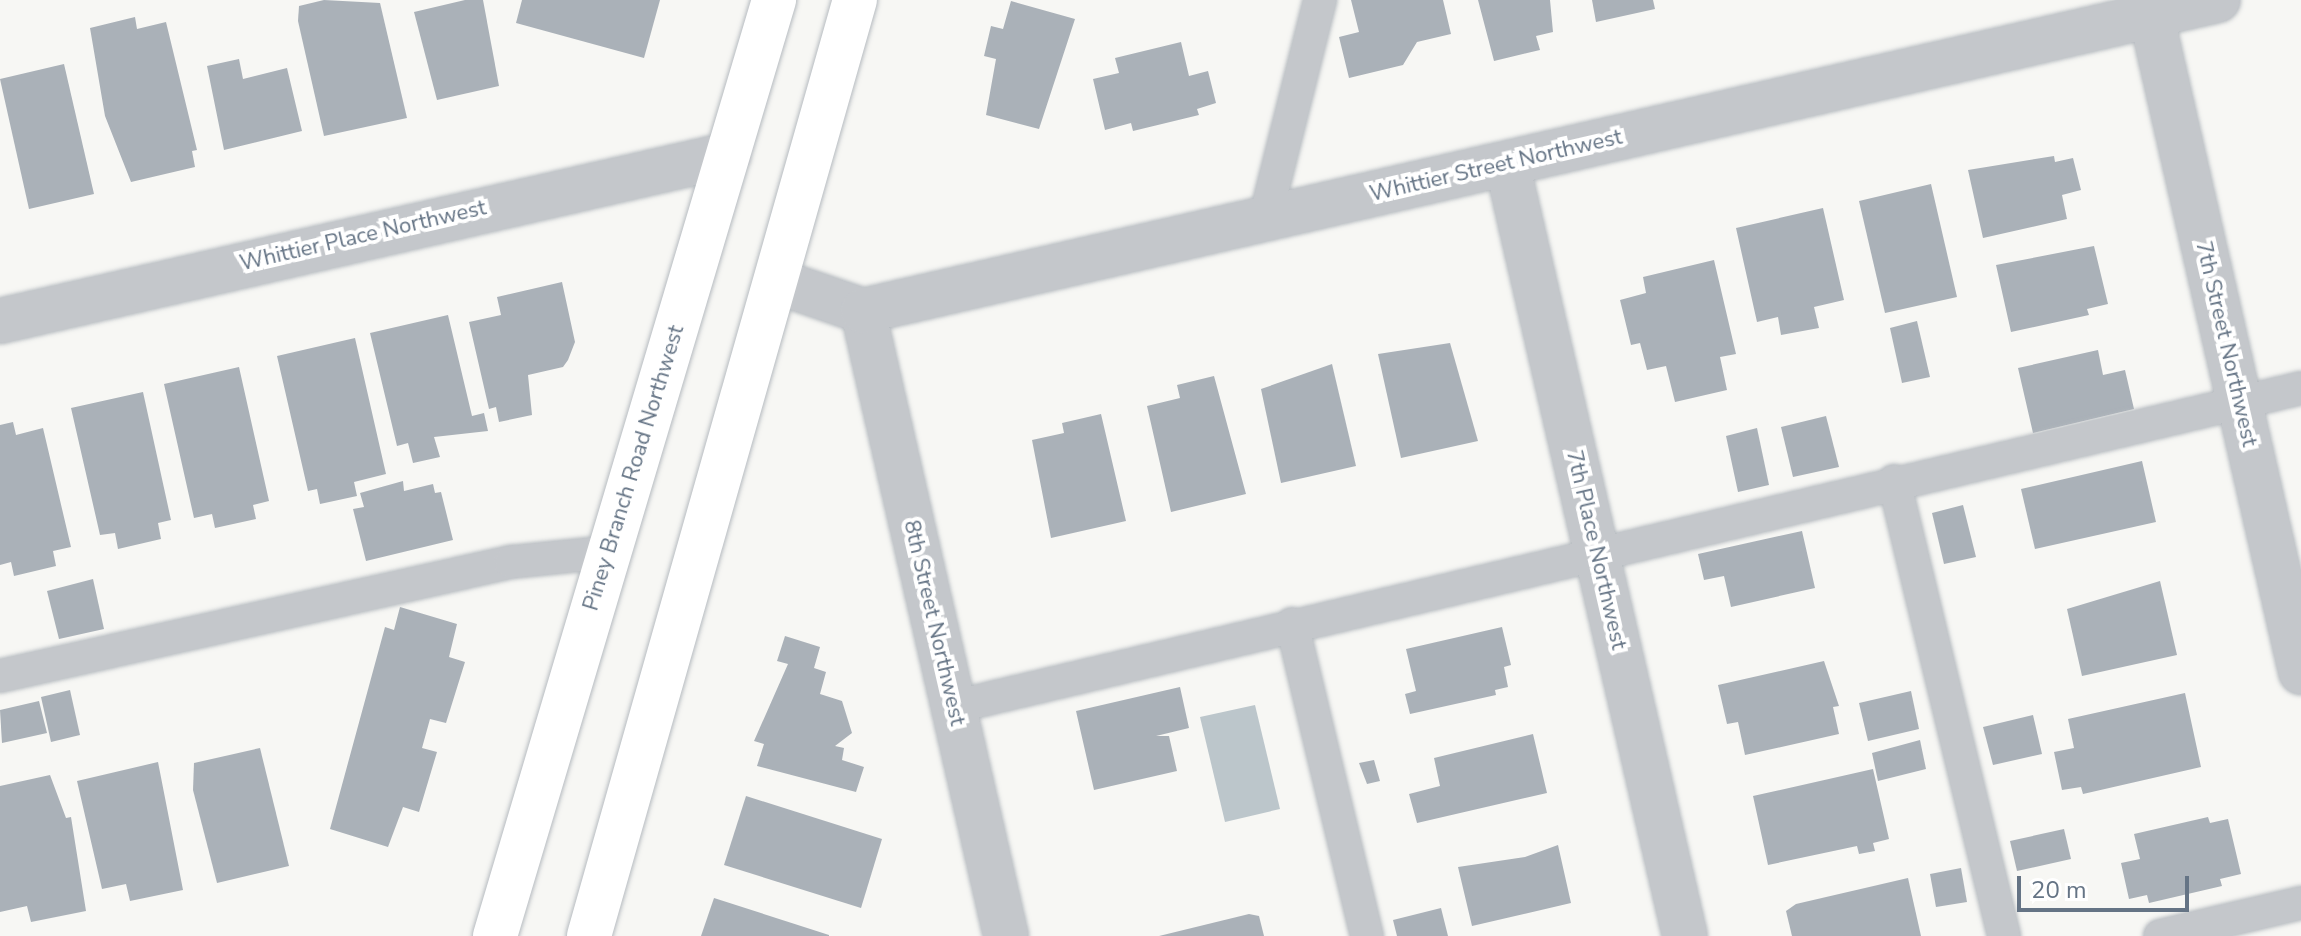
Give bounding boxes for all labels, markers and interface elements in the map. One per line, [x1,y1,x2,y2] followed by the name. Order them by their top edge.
[1367,124,1625,208] street label: Whittier Street Northwest
[237,195,489,277] street label: Whittier Place Northwest
[2190,239,2262,449] street label: 7th Street Northwest
[578,322,690,614] street label: Piney Branch Road Northwest
[1560,448,1632,652] street label: 7th Place Northwest
[898,518,970,728] street label: 8th Street Northwest
[2021,860,2193,910] scale bar
[2031,874,2087,906] text: 20 m

